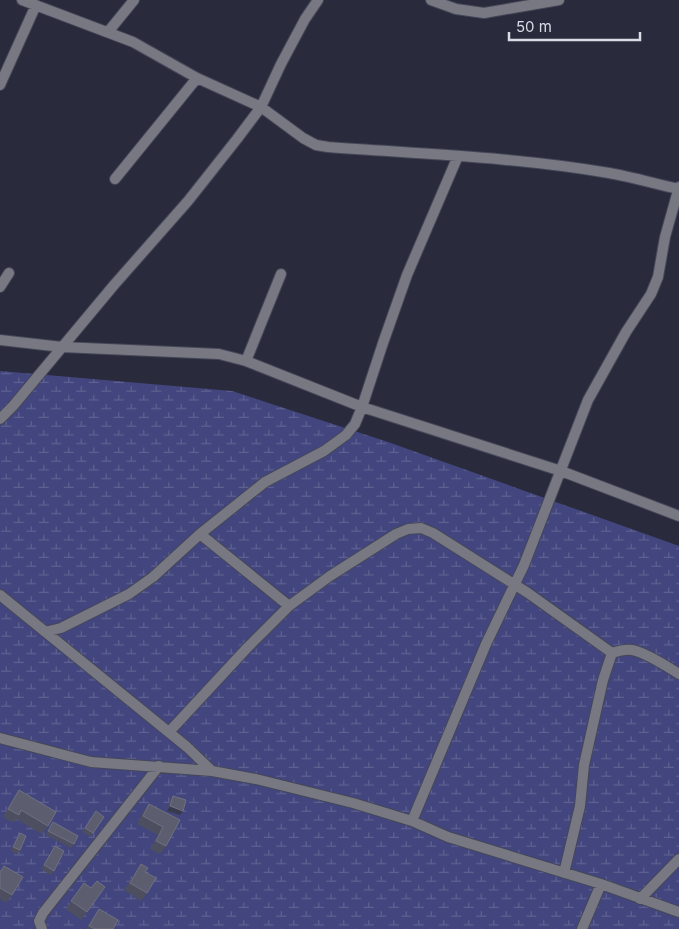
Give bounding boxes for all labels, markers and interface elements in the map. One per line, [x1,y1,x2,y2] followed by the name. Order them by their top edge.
[509,10,640,42] scale bar
[516,17,552,36] text: 50 m

